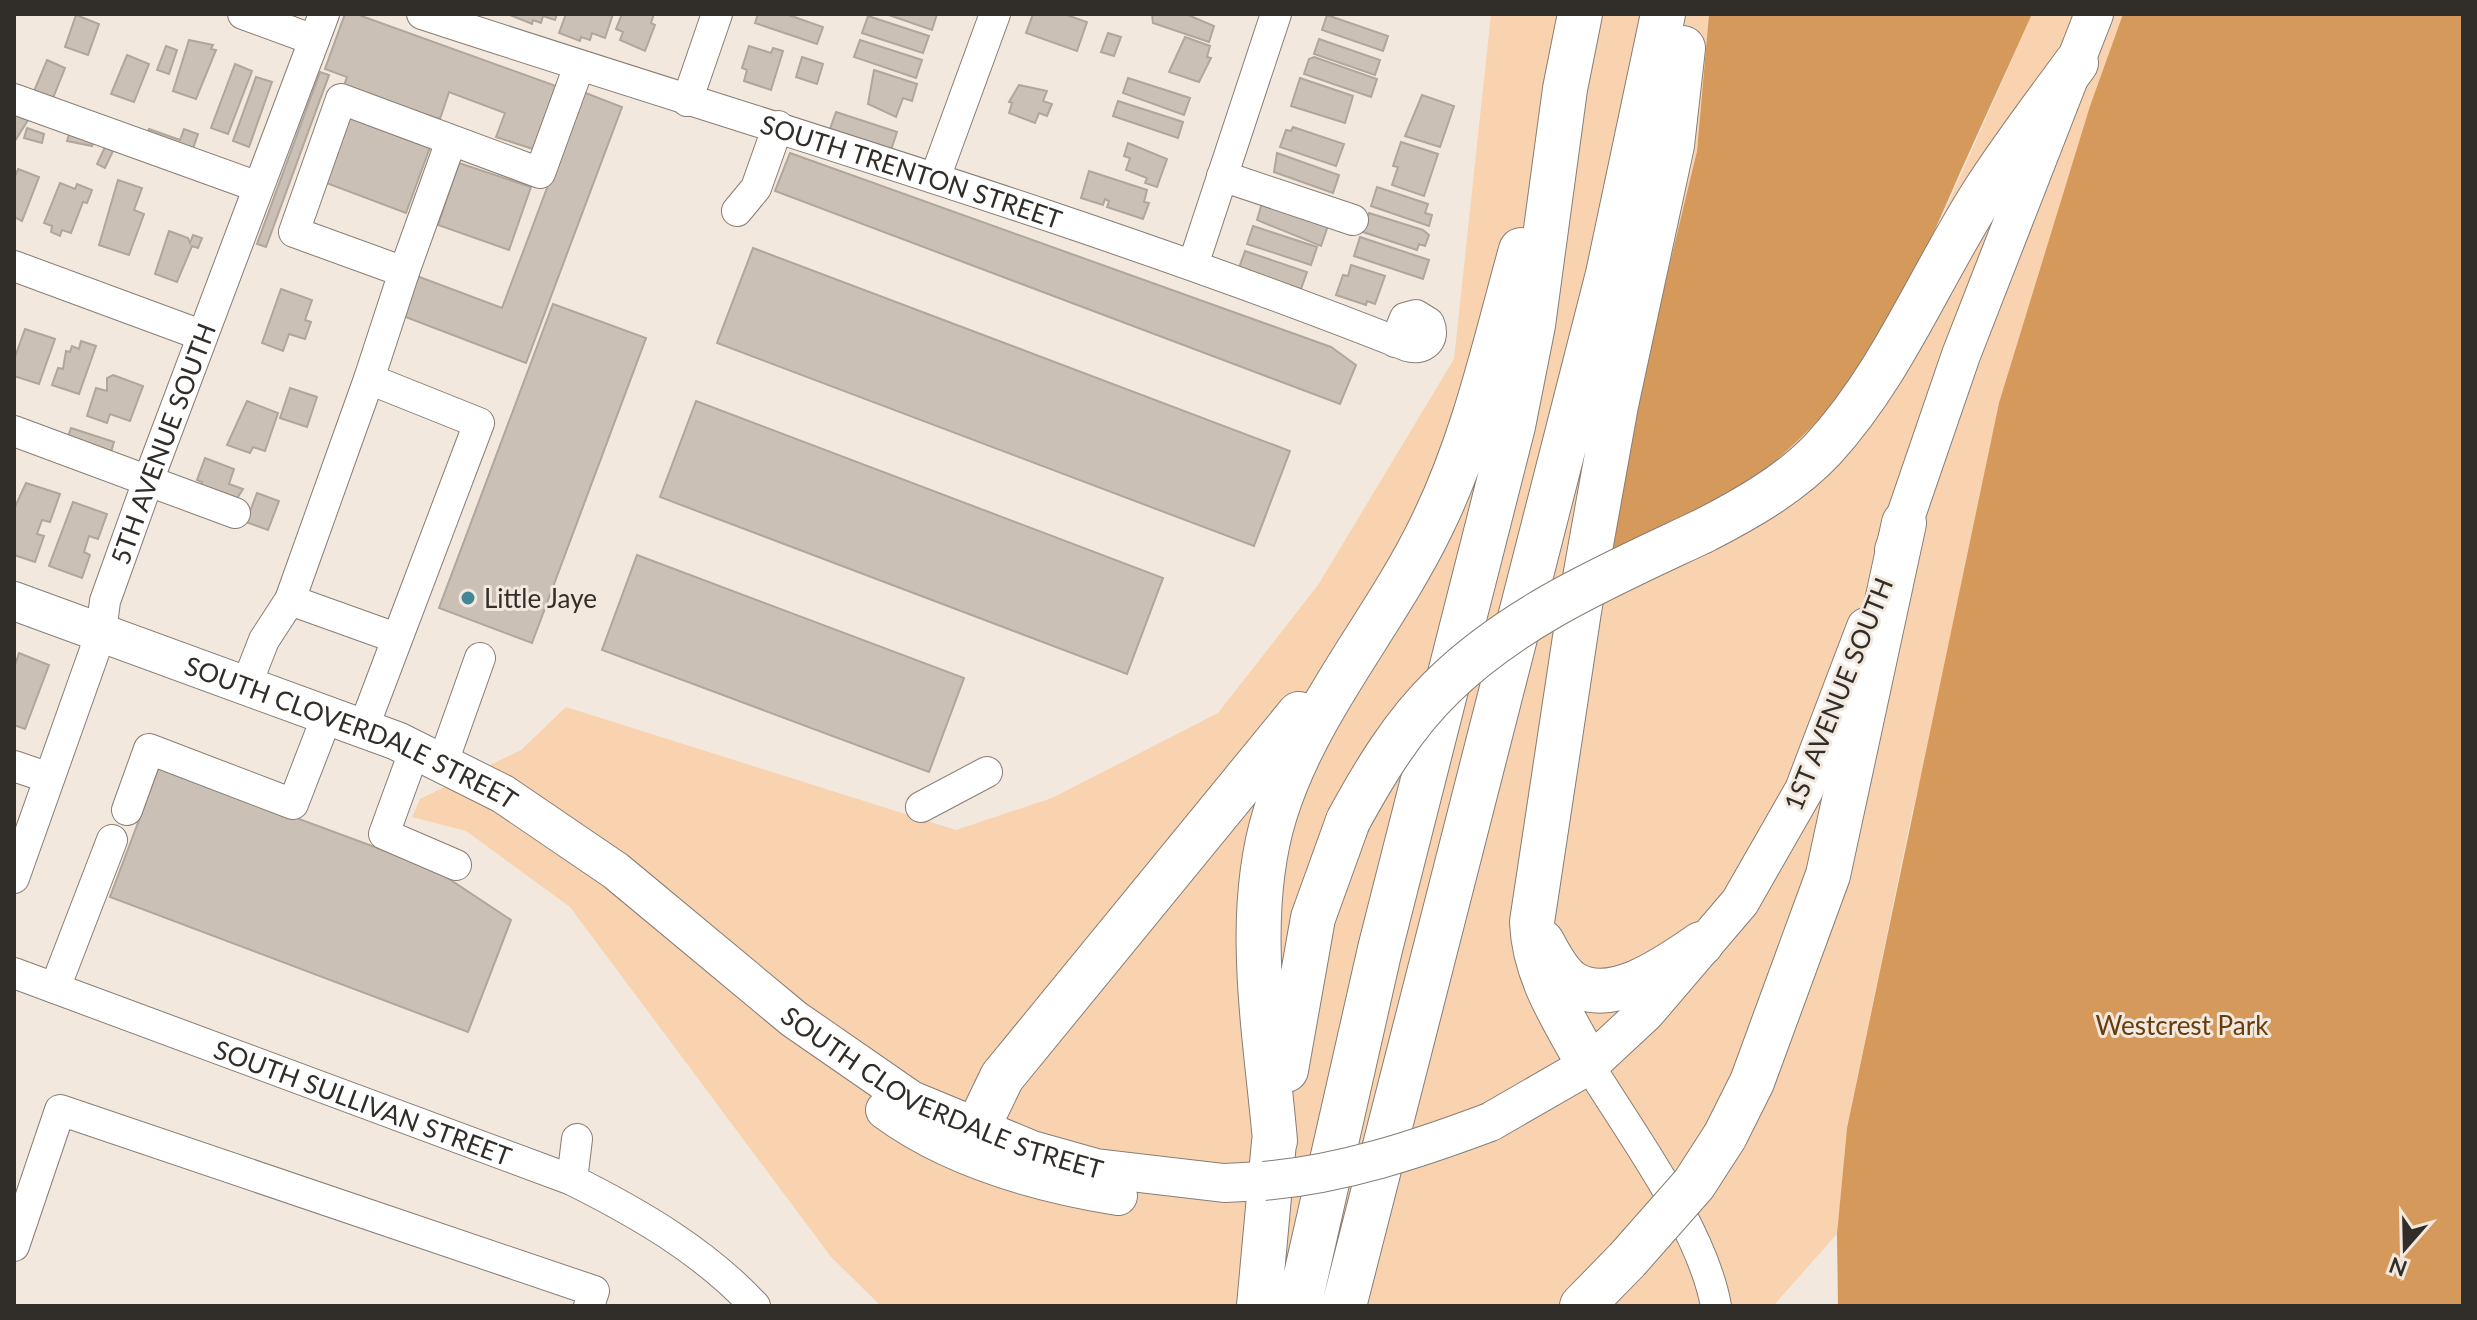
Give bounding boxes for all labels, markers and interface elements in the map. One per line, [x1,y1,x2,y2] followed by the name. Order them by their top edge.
[757,108,1066,235] street label: SOUTH TRENTON STREET
[104,318,222,568] street label: 5TH AVENUE SOUTH
[1777,573,1899,815] street label: 1ST AVENUE SOUTH
[484,582,597,614] place label: Little Jaye
[459,589,477,607] marker: Little Jaye
[180,649,524,816] street label: SOUTH CLOVERDALE STREET
[775,999,1107,1185] street label: SOUTH CLOVERDALE STREET
[2096,1009,2269,1041] park label: Westcrest Park
[210,1033,516,1172] street label: SOUTH SULLIVAN STREET
[2365,1208,2445,1288] north arrow
[2385,1252,2411,1283] text: N

